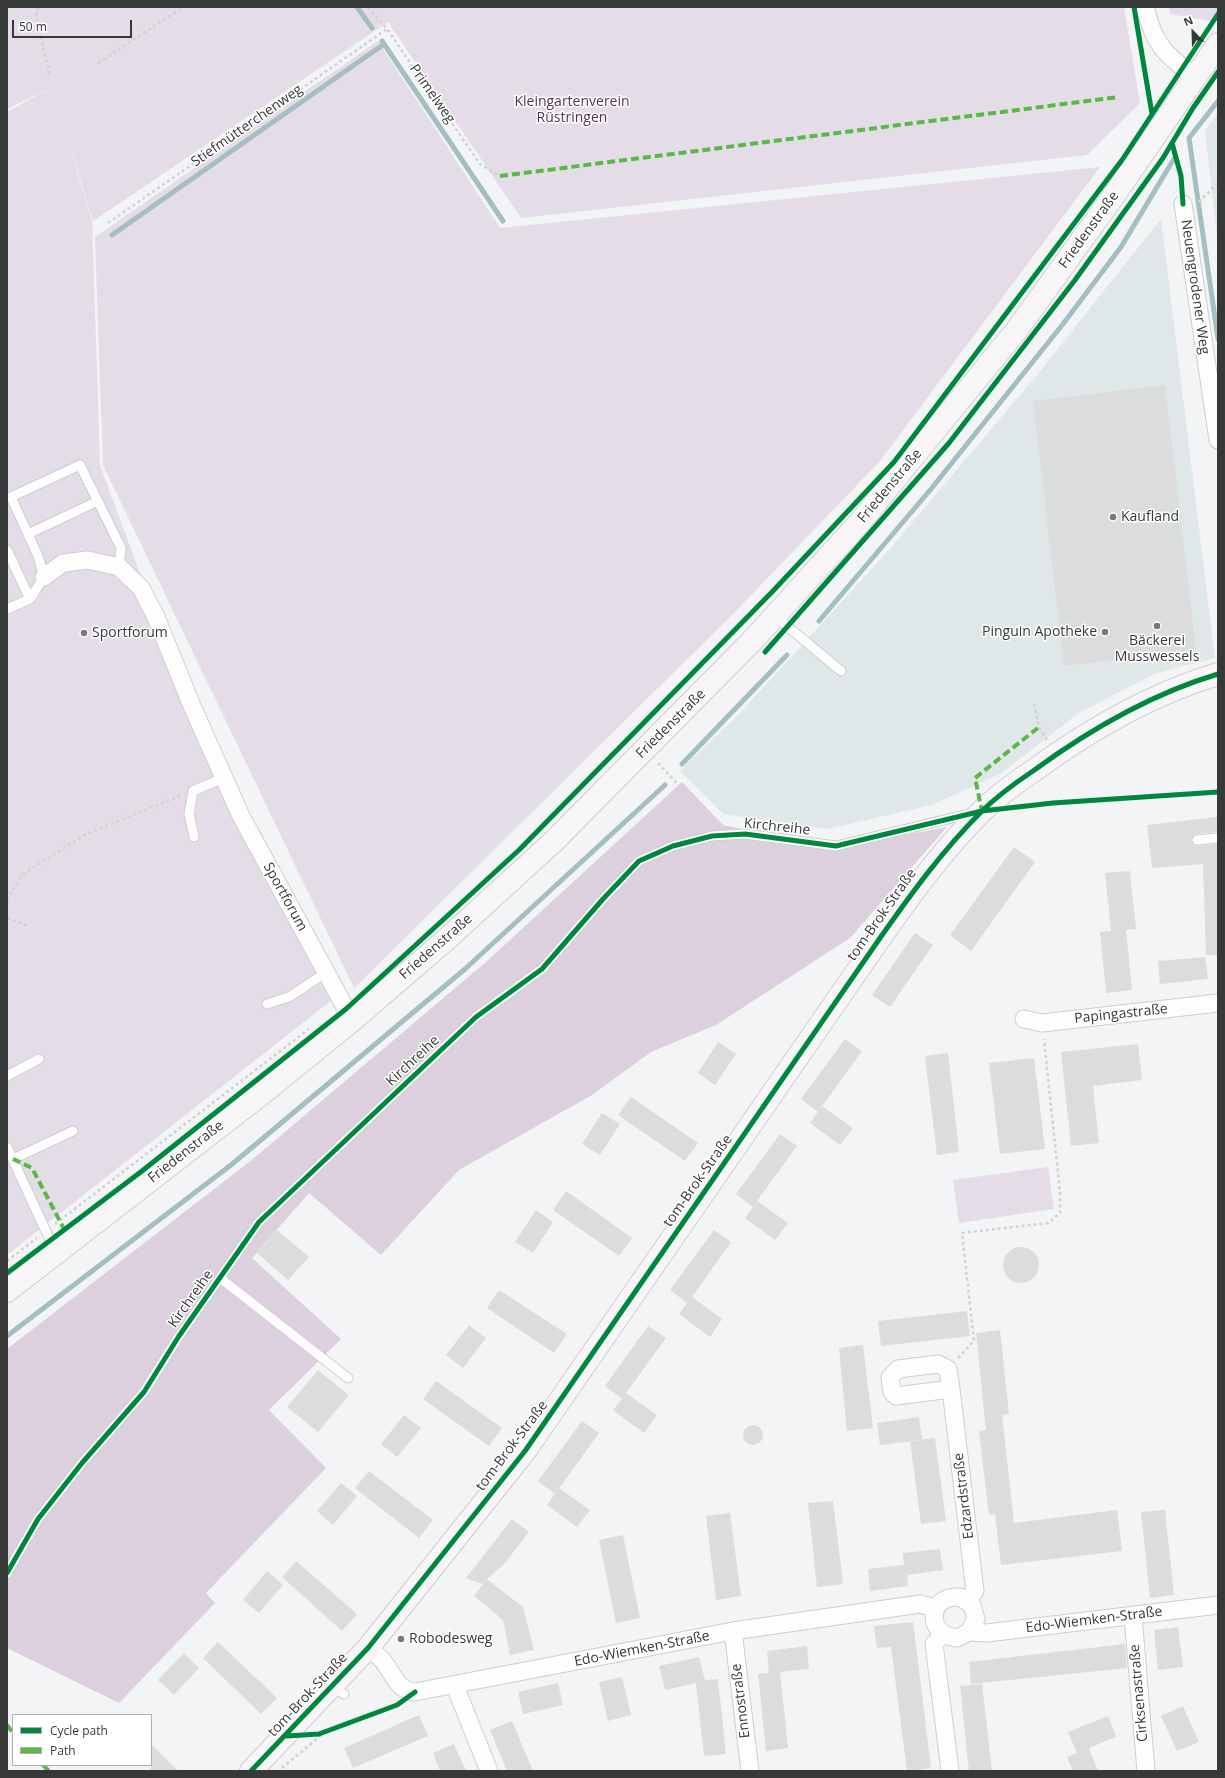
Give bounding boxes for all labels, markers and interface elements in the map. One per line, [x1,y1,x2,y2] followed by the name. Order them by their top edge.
[14,12,134,38] scale bar
[1173,12,1213,52] north arrow
[1181,12,1195,29] text: N
[19,18,47,35] text: 50 m
[406,61,458,127] street label: Primelweg
[188,81,306,171] street label: Stiefmütterchenweg
[514,94,630,126] park label: Kleingartenverein Rüstringen
[1055,188,1123,272] street label: Friedenstraße
[1177,219,1213,355] street label: Neuengrodener Weg
[854,446,926,526] street label: Friedenstraße
[1121,509,1179,525] place label: Kaufland
[1108,512,1118,522] marker: Kaufland
[1152,621,1162,631] marker: Bäckerei Musswessels
[982,624,1097,640] place label: Pinguin Apotheke
[92,625,168,641] place label: Sportforum
[1100,627,1110,637] marker: Pinguin Apotheke
[79,628,89,638] marker: Sportforum
[1115,633,1199,666] place label: Bäckerei Musswessels
[633,686,709,762] street label: Friedenstraße
[743,815,811,839] street label: Kirchreihe
[259,860,311,934] street label: Sportforum
[844,866,920,964] street label: tom-Brok-Straße
[396,911,476,983] street label: Friedenstraße
[1073,1001,1169,1027] street label: Papingastraße
[383,1032,443,1090] street label: Kirchreihe
[145,1117,227,1187] street label: Friedenstraße
[660,1132,736,1230] street label: tom-Brok-Straße
[165,1267,217,1331] street label: Kirchreihe
[473,1398,551,1494] street label: tom-Brok-Straße
[950,1452,978,1540] street label: Edzardstraße
[1025,1603,1163,1637] street label: Edo-Wiemken-Straße
[573,1628,711,1670] street label: Edo-Wiemken-Straße
[409,1631,492,1647] place label: Robodesweg
[396,1634,406,1644] marker: Robodesweg
[1126,1643,1152,1743] street label: Cirksenastraße
[265,1650,351,1740] street label: tom-Brok-Straße
[728,1663,754,1739] street label: Ennostraße
[12,1714,152,1766] legend
[50,1722,108,1739] text: Cycle path
[50,1742,76,1759] text: Path

